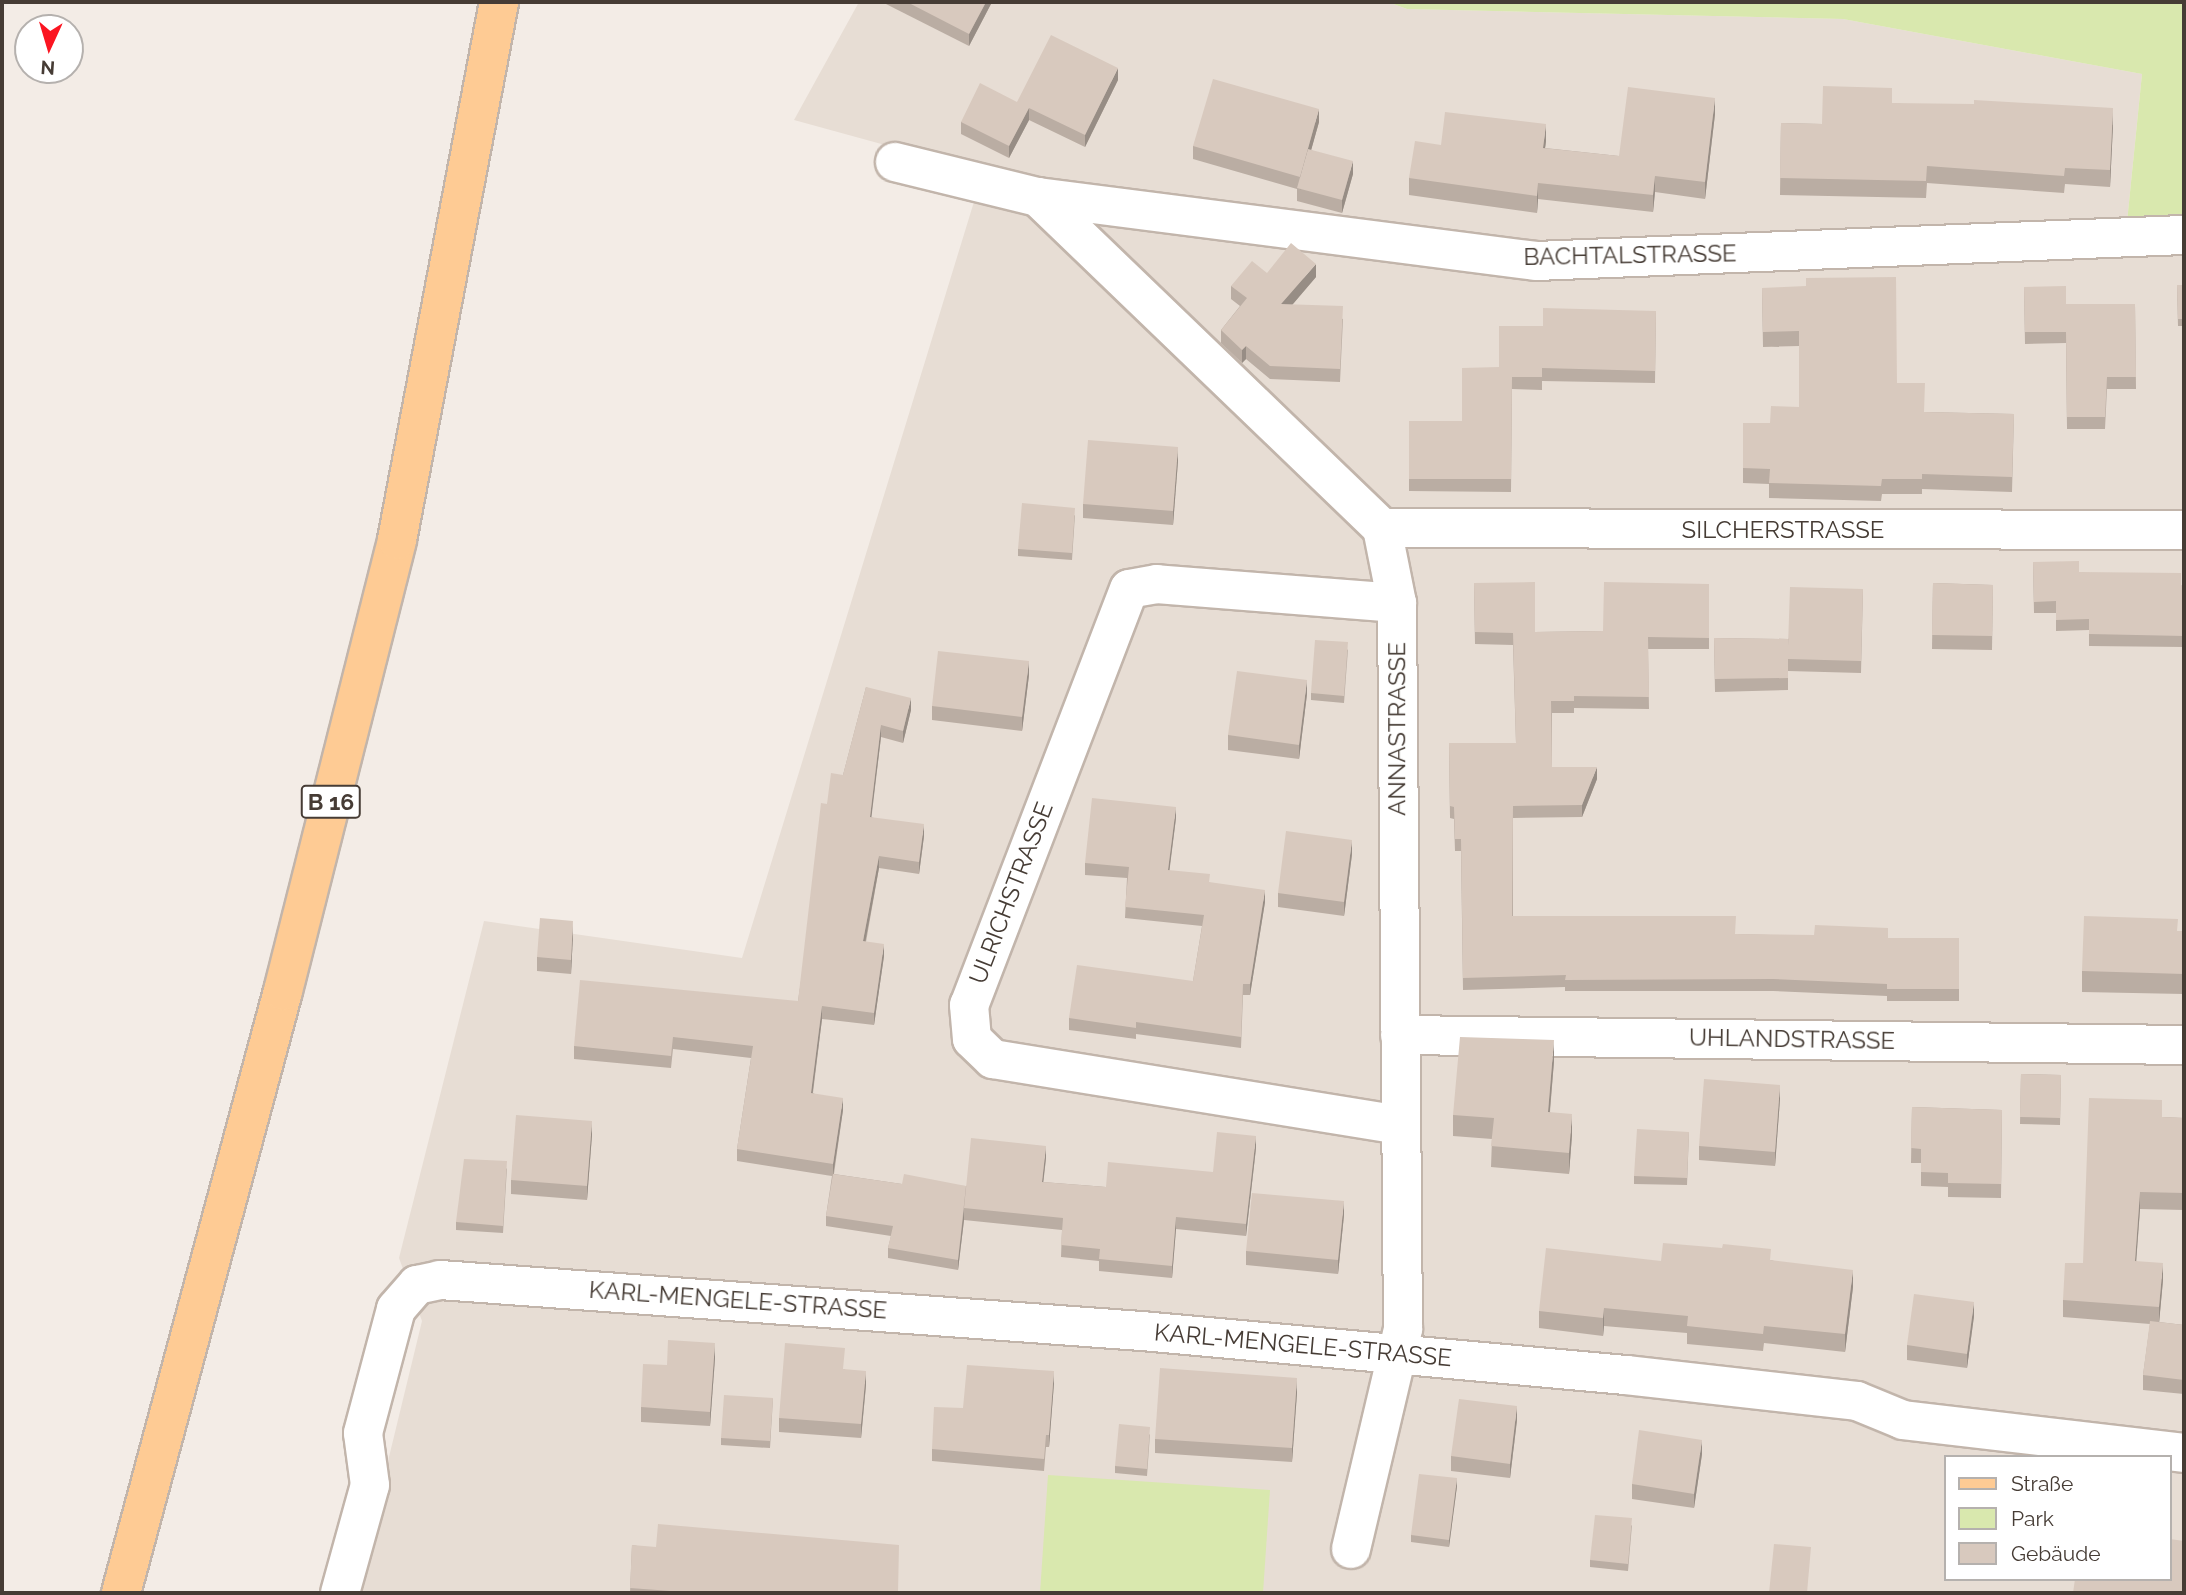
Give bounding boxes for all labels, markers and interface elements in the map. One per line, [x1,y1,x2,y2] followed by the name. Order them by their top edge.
[14,14,84,84] north arrow
[40,56,56,79] text: N
[1523,239,1737,271] street label: BACHTALSTRASSE
[1682,516,1884,544] street label: SILCHERSTRASSE
[1383,642,1411,816] street label: ANNASTRASSE
[300,782,362,822] road number: B 16
[963,798,1059,988] street label: ULRICHSTRASSE
[1689,1023,1895,1055] street label: UHLANDSTRASSE
[588,1275,888,1325] street label: KARL-MENGELE-STRASSE
[1153,1318,1453,1372] street label: KARL-MENGELE-STRASSE
[1944,1455,2172,1581] legend
[2011,1471,2073,1496] text: Straße
[2011,1506,2054,1531] text: Park
[2011,1541,2101,1566] text: Gebäude

